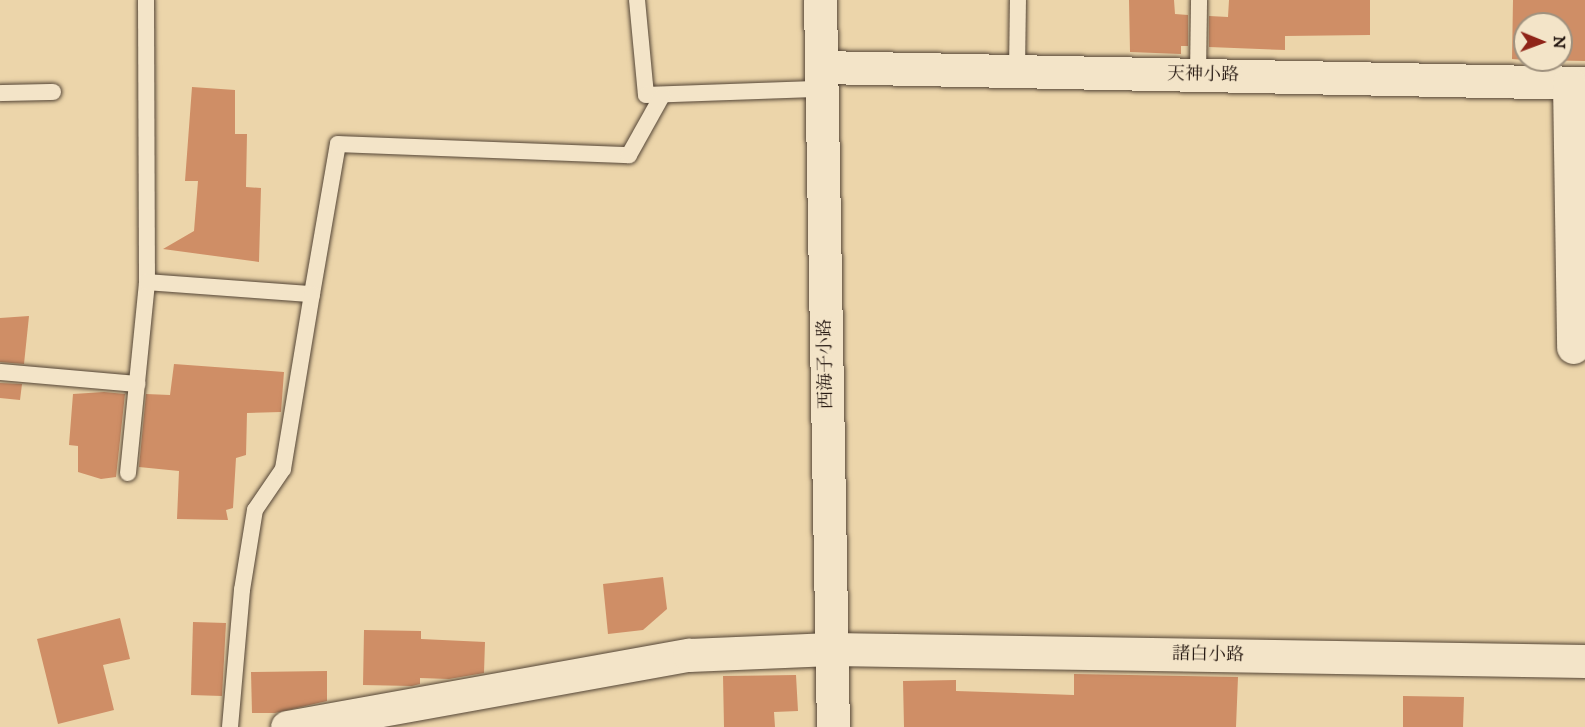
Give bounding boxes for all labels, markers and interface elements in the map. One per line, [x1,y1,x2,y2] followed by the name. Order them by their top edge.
[1513,12,1573,72] north arrow
[1549,36,1569,49] text: N
[1167,64,1239,86] street label: 天神小路
[814,319,838,409] street label: 西海子小路
[1172,644,1244,666] street label: 諸白小路

